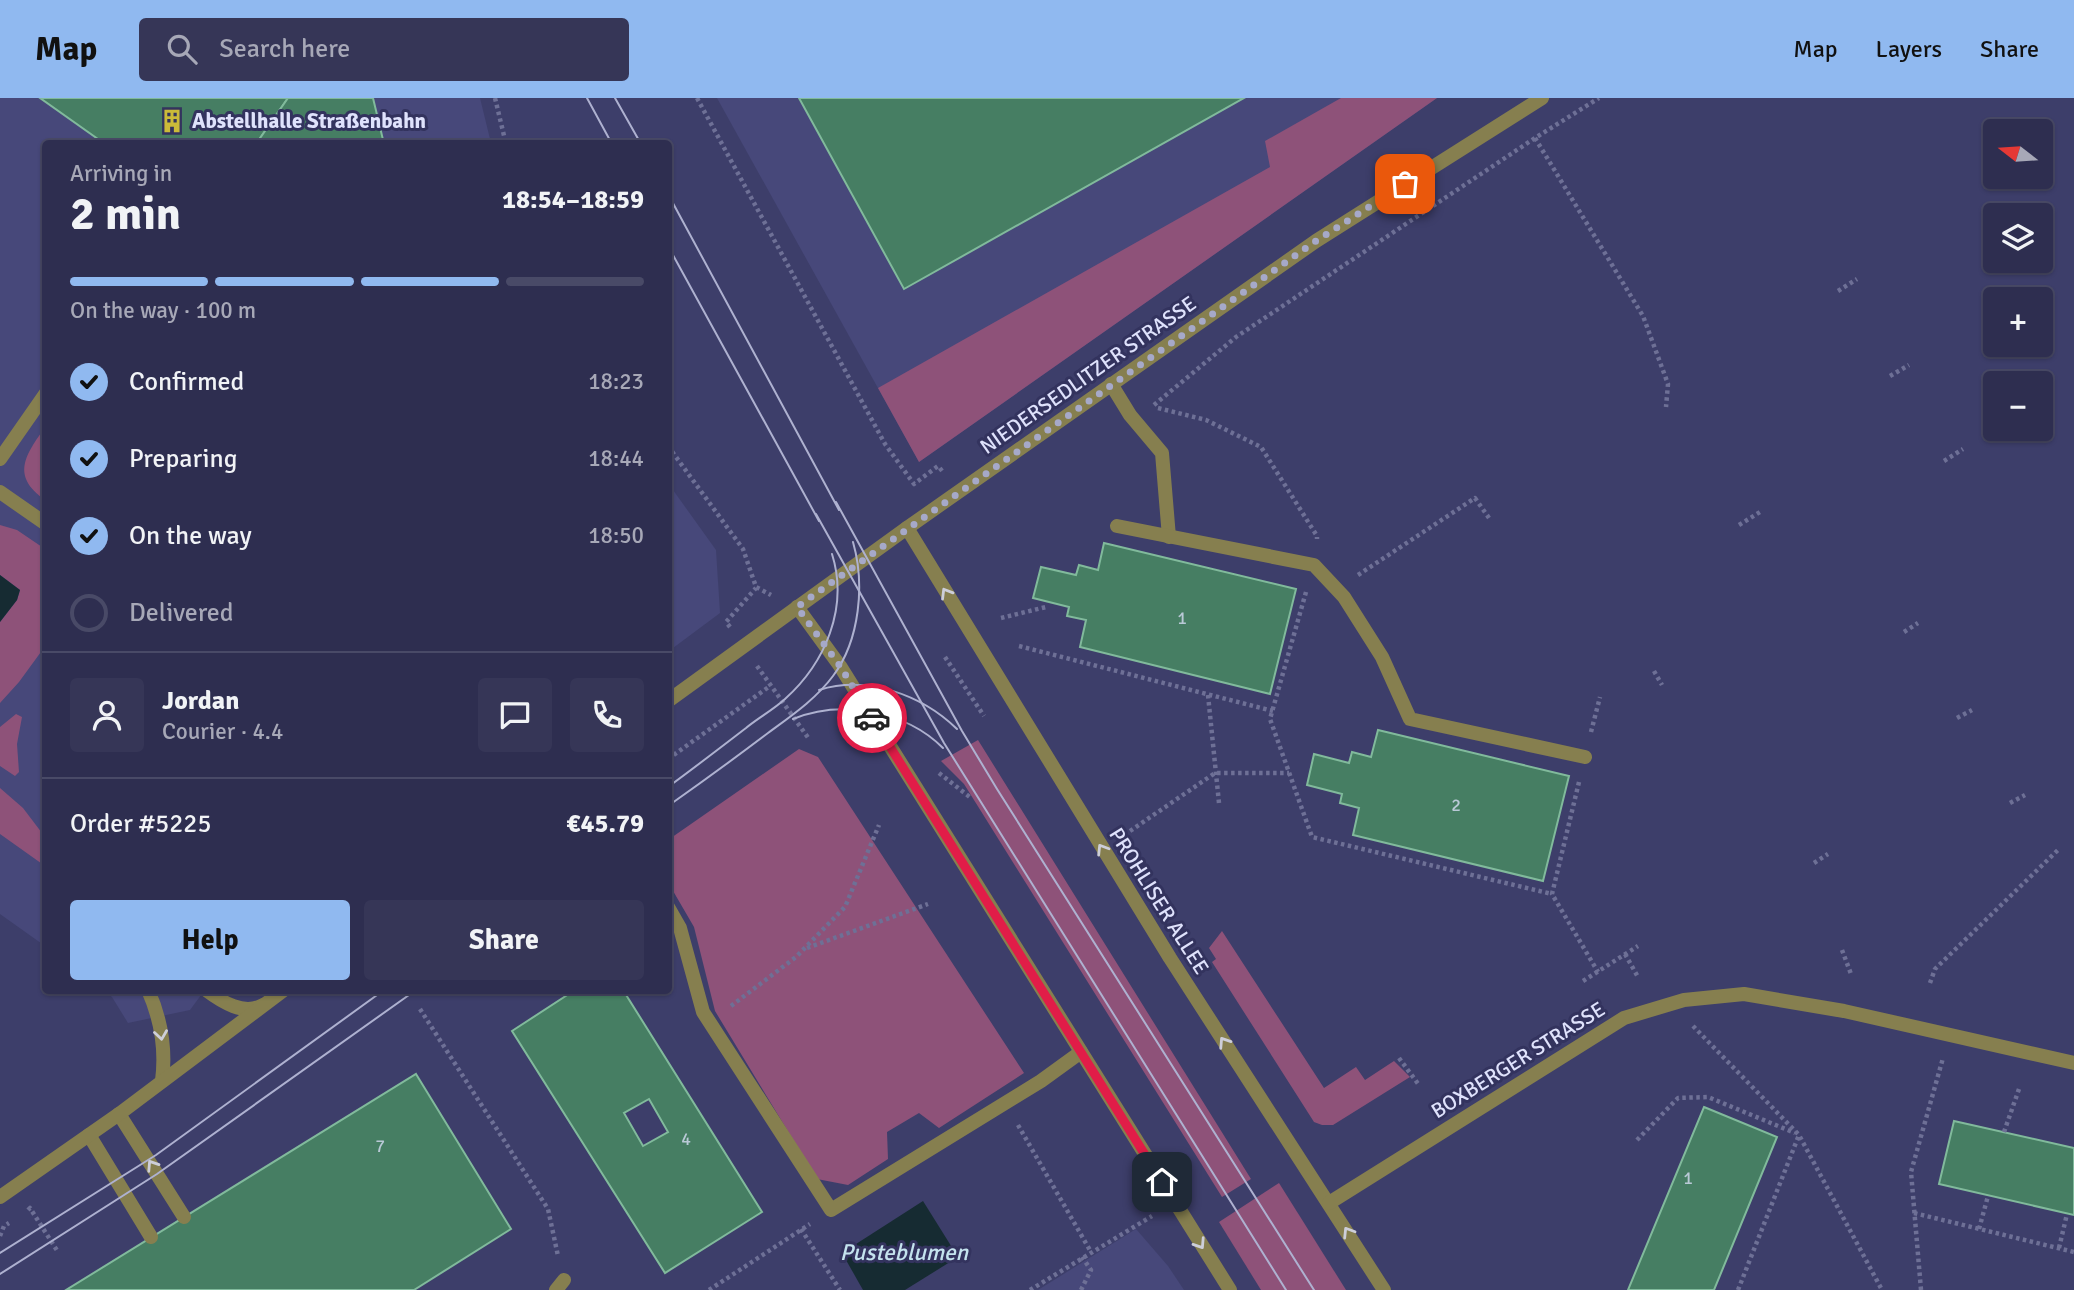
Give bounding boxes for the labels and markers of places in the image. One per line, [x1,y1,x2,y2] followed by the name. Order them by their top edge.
[158,107,186,135] building icon: Abstellhalle Straßenbahn
[192,108,426,134] place label: Abstellhalle Straßenbahn
[1375,154,1435,214] pin
[1132,1152,1192,1212] pin

